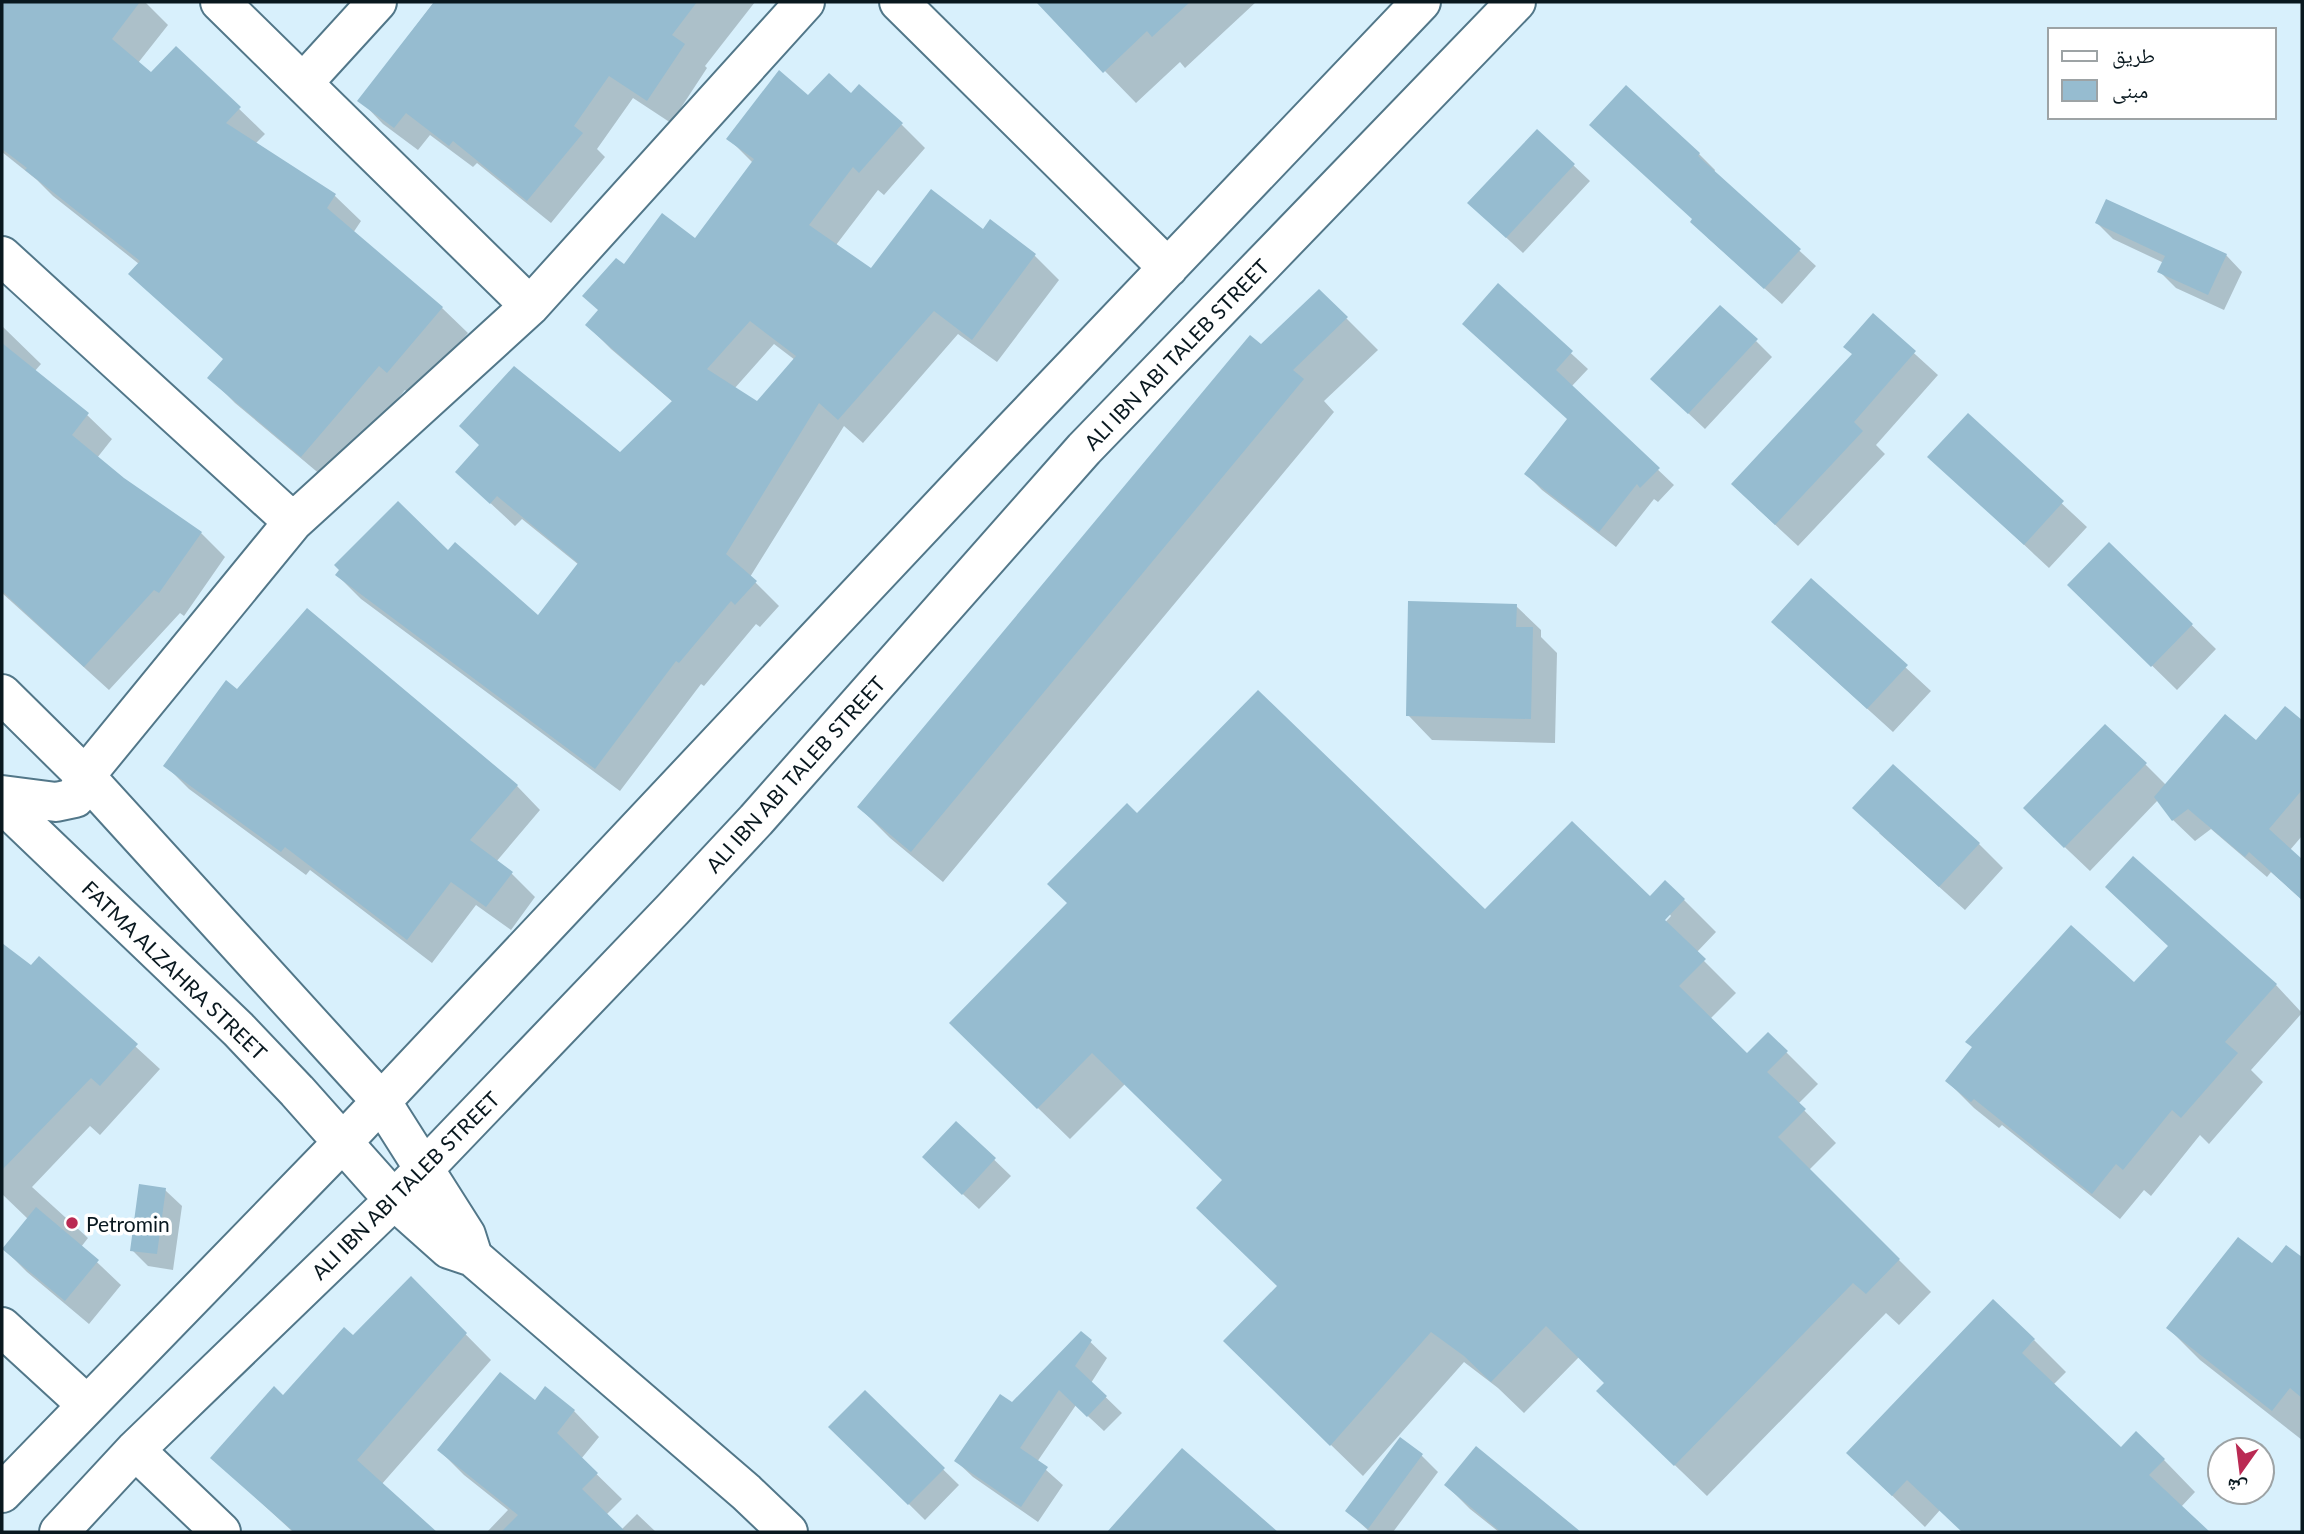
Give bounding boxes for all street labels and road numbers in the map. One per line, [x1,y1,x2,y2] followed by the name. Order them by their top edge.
[1078,253,1274,455] street label: ALI IBN ABI TALEB STREET
[700,670,890,877] street label: ALI IBN ABI TALEB STREET
[77,875,273,1065] street label: FATMA ALZAHRA STREET
[306,1085,505,1284] street label: ALI IBN ABI TALEB STREET

